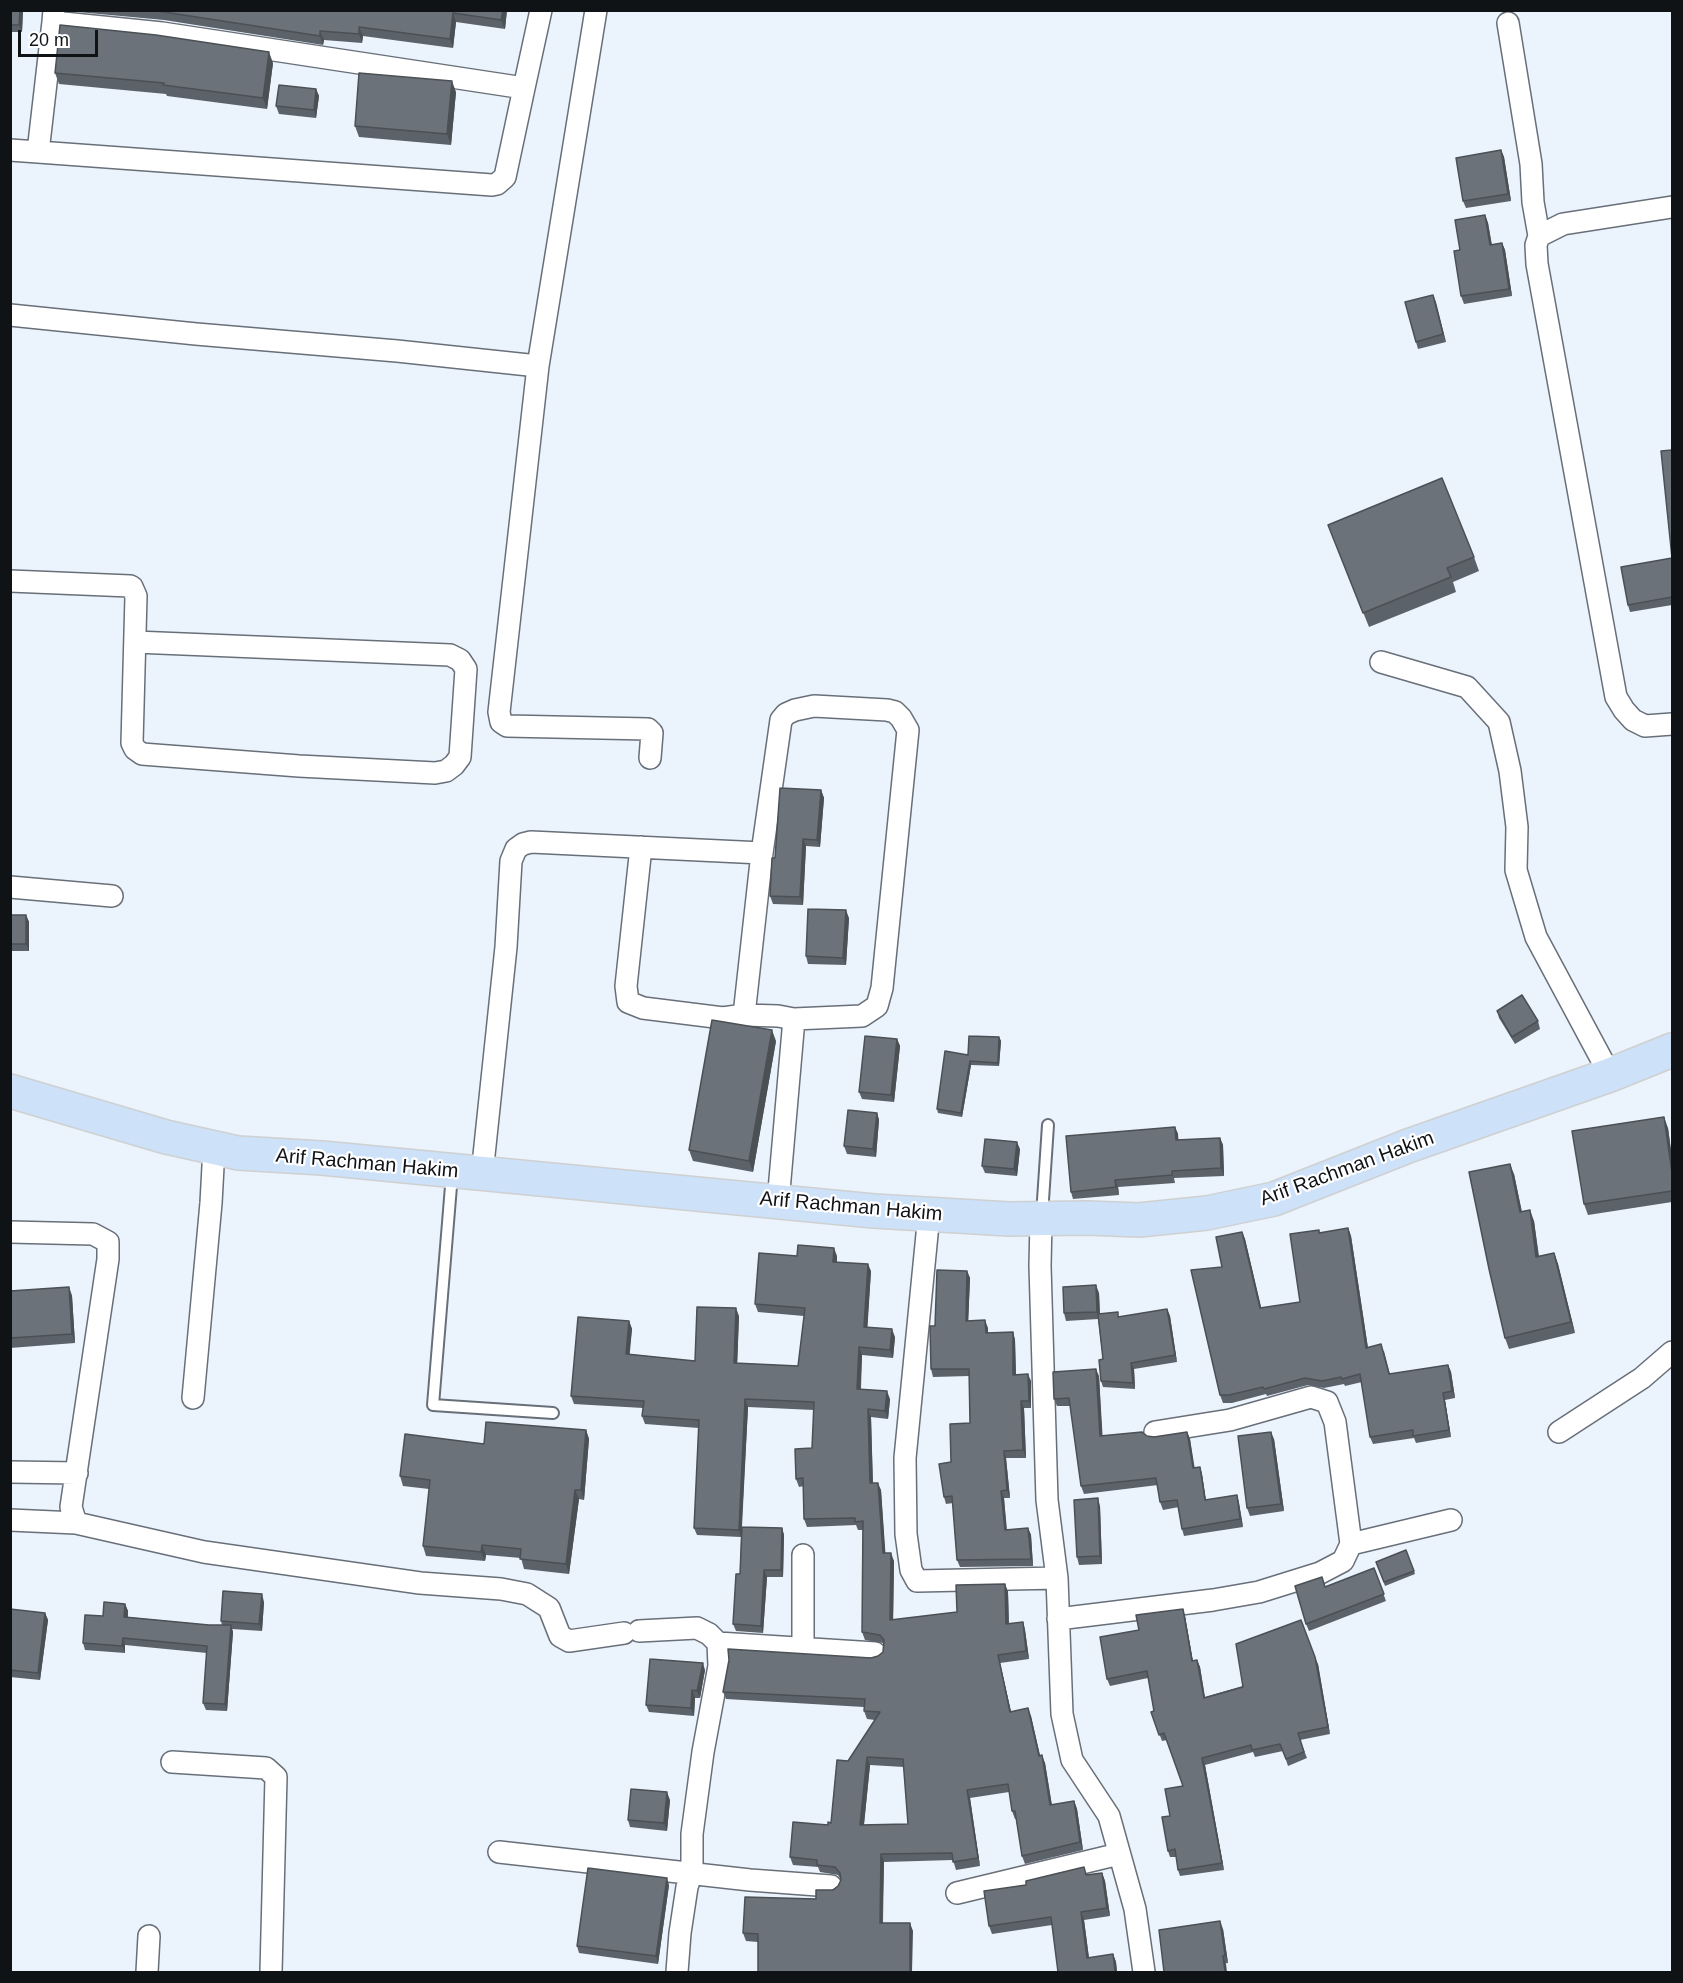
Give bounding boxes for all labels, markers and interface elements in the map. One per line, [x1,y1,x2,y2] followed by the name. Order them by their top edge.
[21,18,100,56] scale bar
[29,30,69,50] text: 20 m
[1257,1126,1437,1212] street label: Arif Rachman Hakim
[275,1144,459,1184] street label: Arif Rachman Hakim
[759,1187,943,1227] street label: Arif Rachman Hakim

